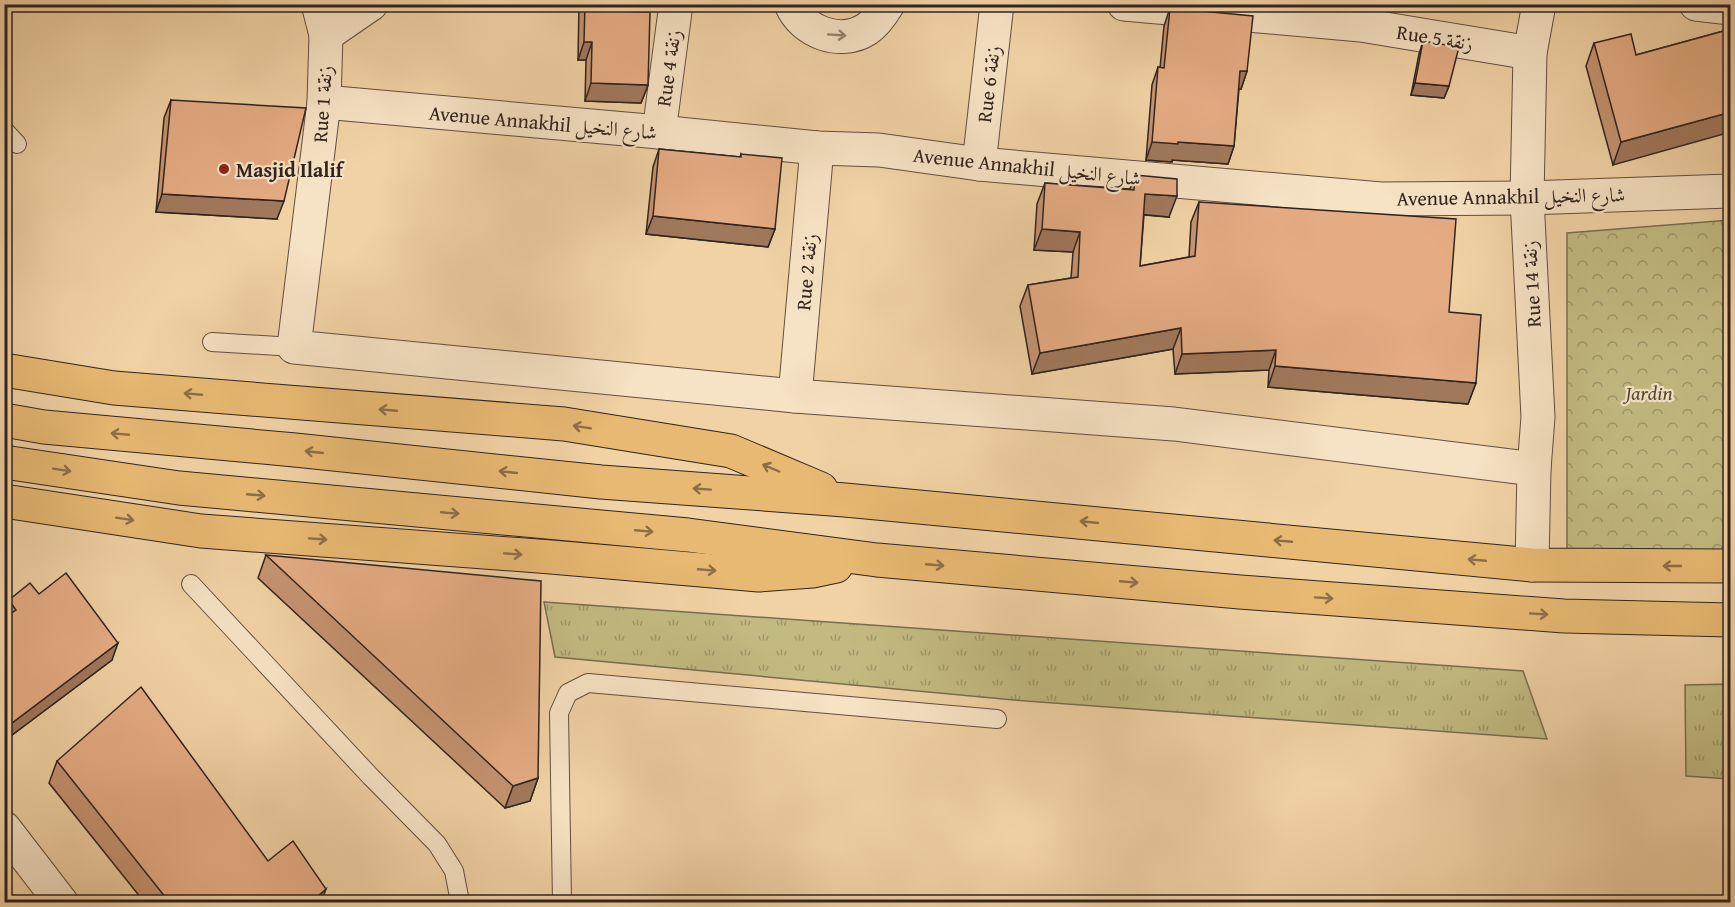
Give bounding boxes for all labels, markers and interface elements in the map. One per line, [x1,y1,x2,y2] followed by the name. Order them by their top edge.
[1395,17,1475,57] street label: Rue 5 زنقة
[648,28,688,108] street label: Rue 4 زنقة
[826,30,846,41] one-way arrow
[969,44,1007,124] street label: Rue 6 زنقة
[305,65,339,143] street label: Rue 1 زنقة
[427,98,658,150] street label: Avenue Annakhil شارع النخيل
[911,140,1142,196] street label: Avenue Annakhil شارع النخيل
[236,155,345,184] place label: Masjid Ilalif
[217,162,231,176] marker: Masjid Ilalif
[1396,180,1626,216] street label: Avenue Annakhil شارع النخيل
[788,232,824,312] street label: Rue 2 زنقة
[1514,240,1548,328] street label: Rue 14 زنقة
[1622,378,1673,407] park label: Jardin
[184,388,204,399] one-way arrow
[378,404,398,415] one-way arrow
[573,421,592,432] one-way arrow
[111,428,131,439] one-way arrow
[305,446,325,457] one-way arrow
[763,462,781,473] one-way arrow
[52,465,72,476] one-way arrow
[499,466,519,477] one-way arrow
[693,483,713,494] one-way arrow
[245,490,265,501] one-way arrow
[439,508,459,519] one-way arrow
[114,514,134,525] one-way arrow
[1080,516,1100,527] one-way arrow
[634,526,654,537] one-way arrow
[308,534,328,545] one-way arrow
[1274,535,1294,546] one-way arrow
[502,549,522,560] one-way arrow
[1468,554,1488,565] one-way arrow
[924,560,944,571] one-way arrow
[1663,560,1683,572] one-way arrow
[697,565,717,576] one-way arrow
[1119,577,1139,588] one-way arrow
[1313,593,1333,604] one-way arrow
[1528,609,1548,620] one-way arrow

